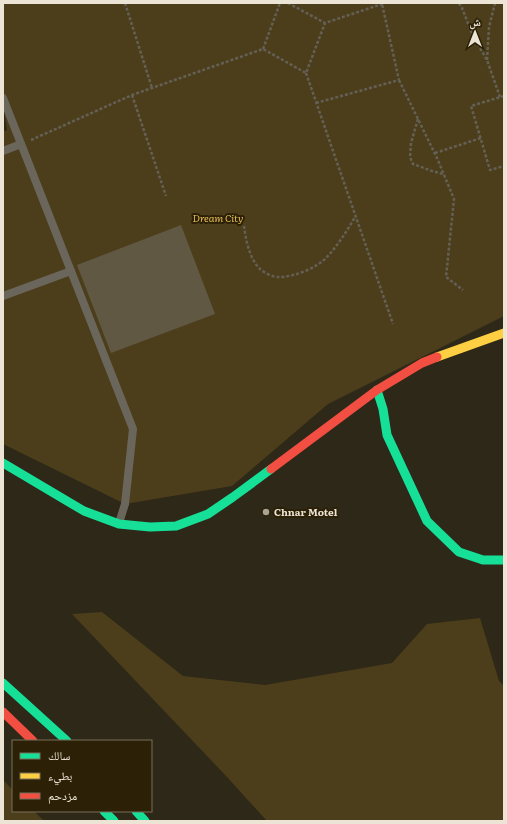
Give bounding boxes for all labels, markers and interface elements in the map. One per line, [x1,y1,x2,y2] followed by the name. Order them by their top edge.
[455,12,495,52] north arrow
[469,13,481,30] text: ش
[193,210,243,225] park label: Dream City
[274,504,338,519] place label: Chnar Motel
[261,507,271,517] marker: Chnar Motel
[12,740,152,812] legend
[48,746,70,764] text: سالك
[48,766,72,786] text: بطيء
[48,786,77,804] text: مزدحم

